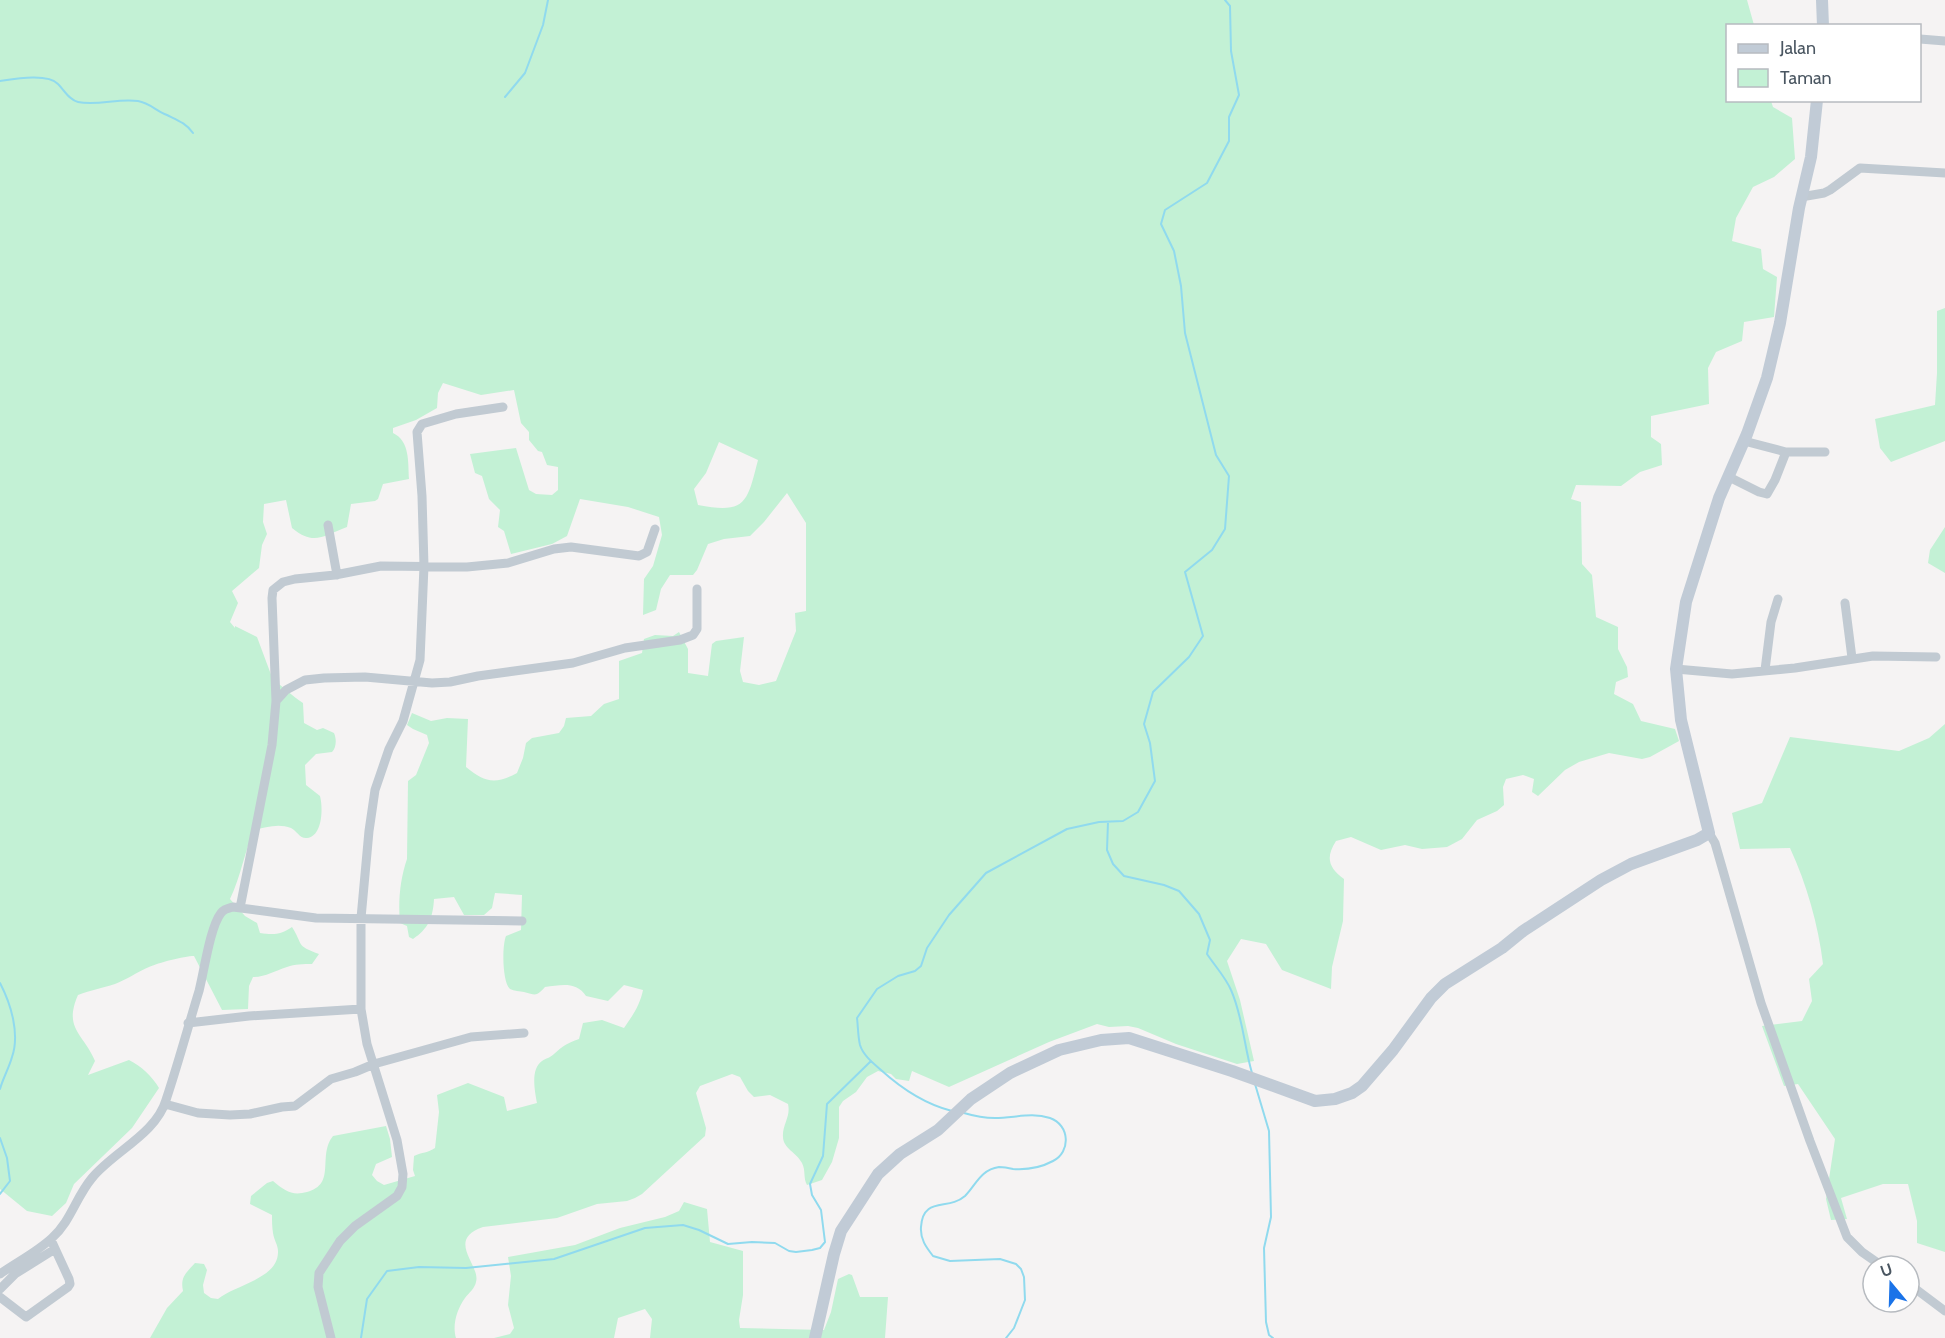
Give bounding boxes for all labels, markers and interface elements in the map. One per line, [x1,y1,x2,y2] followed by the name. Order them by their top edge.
[1726,24,1921,102] legend
[1779,37,1816,59] text: Jalan
[1780,67,1832,89] text: Taman
[1861,1254,1921,1314] north arrow
[1878,1259,1895,1281] text: U

